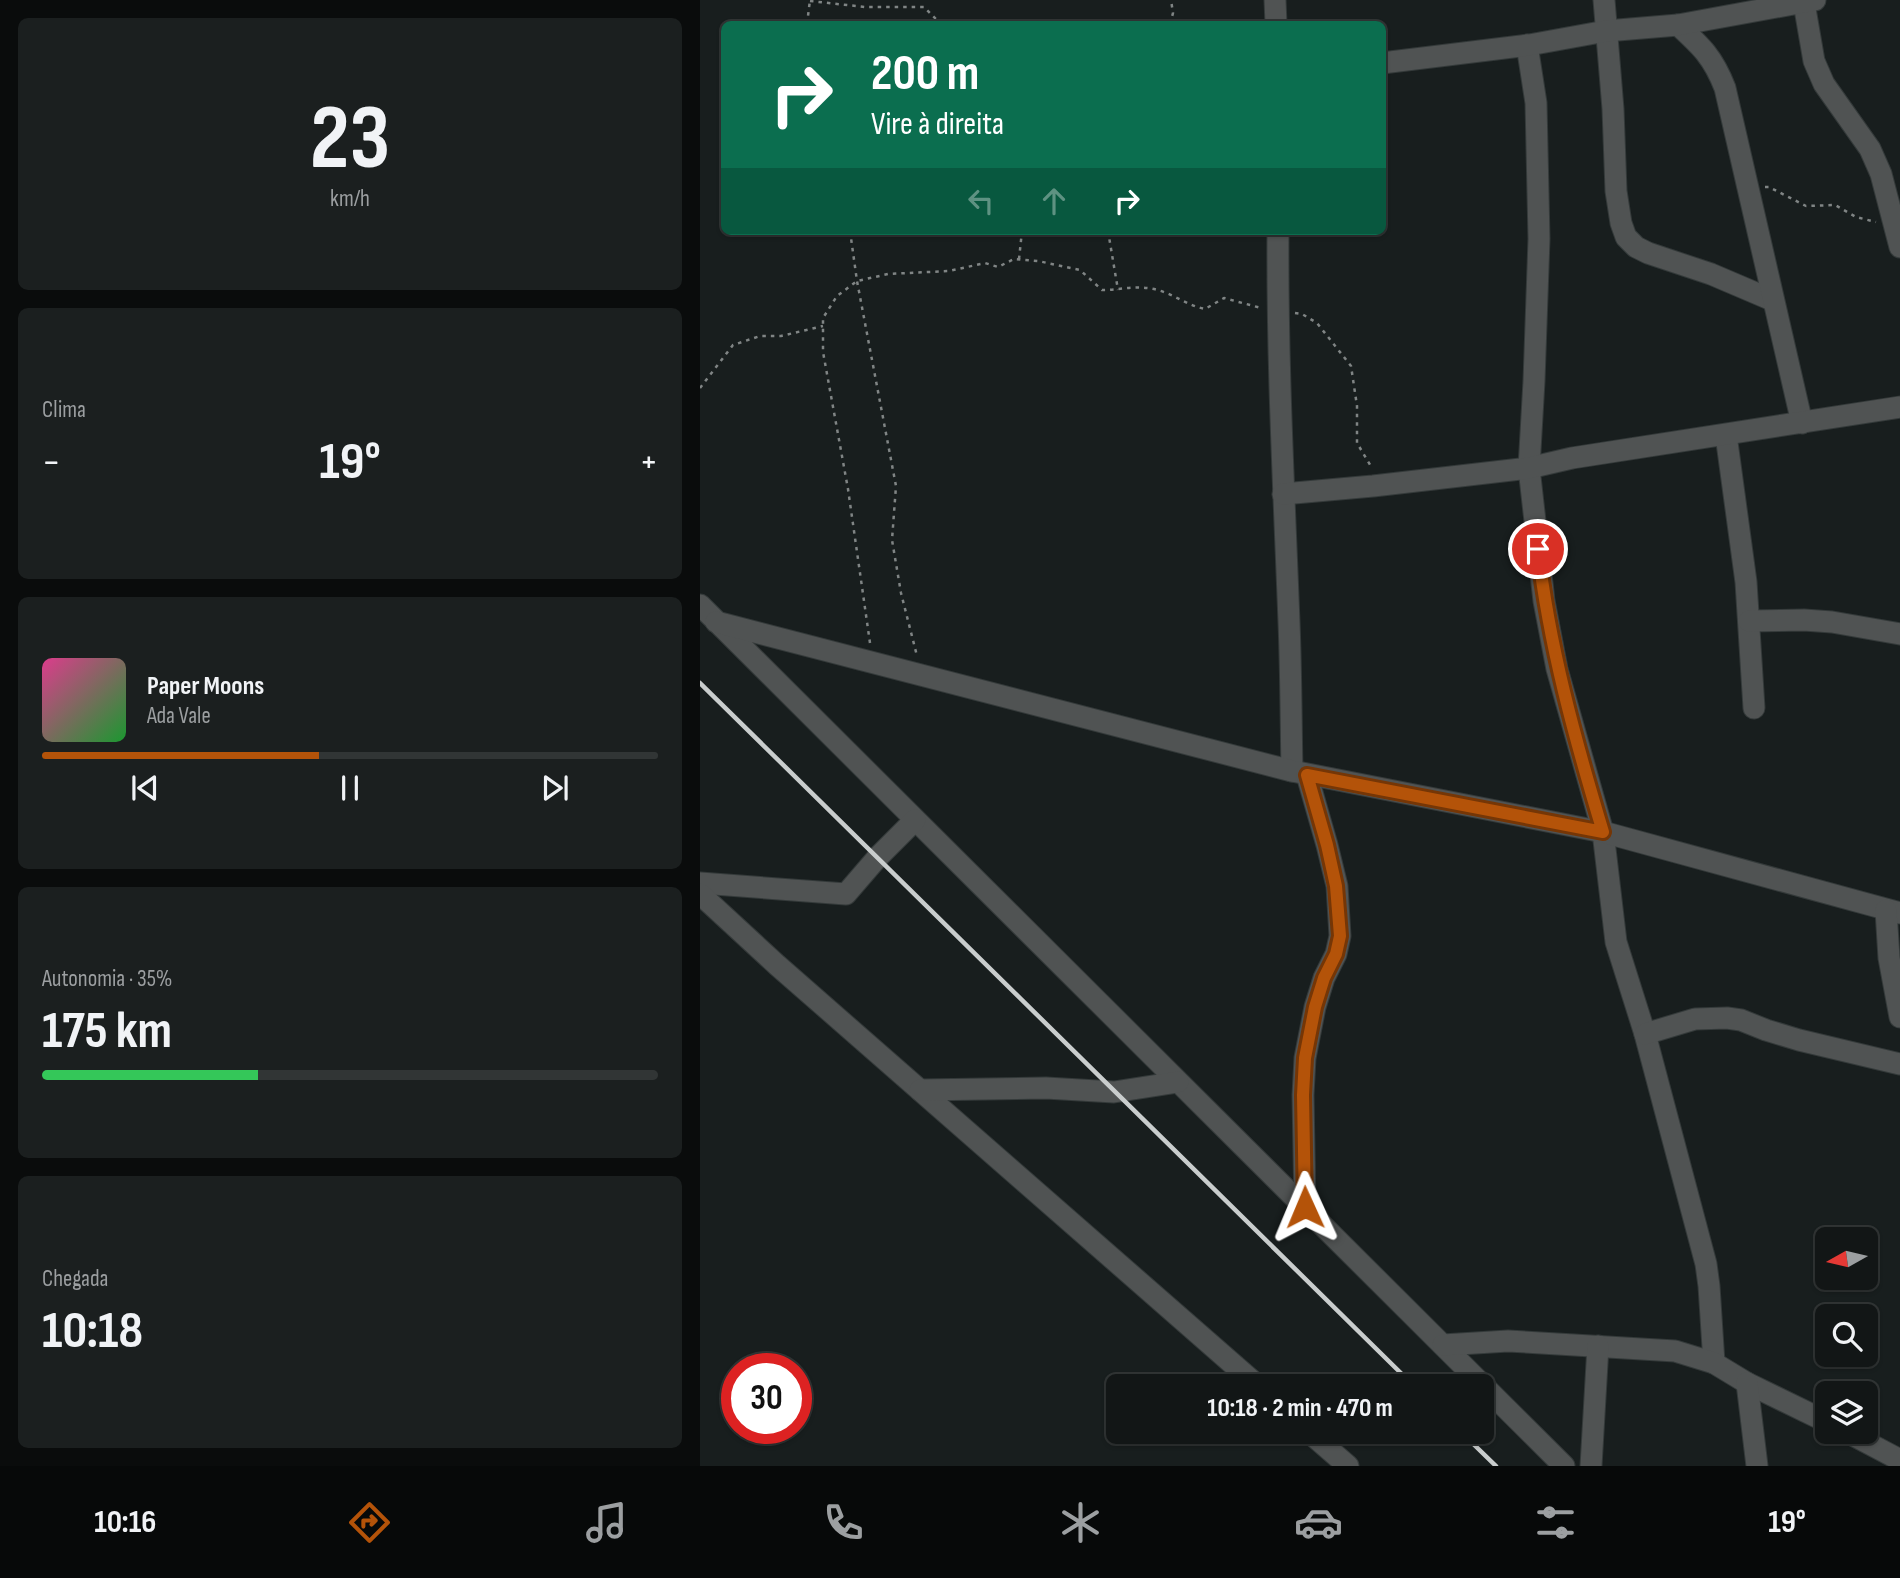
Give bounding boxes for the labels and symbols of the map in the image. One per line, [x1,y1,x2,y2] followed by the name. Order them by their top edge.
[1508,519,1568,579] pin
[1268,1170,1342,1244] position arrow
[1815,1227,1878,1290] north arrow
[721,1353,812,1444] speed limit sign: 30

